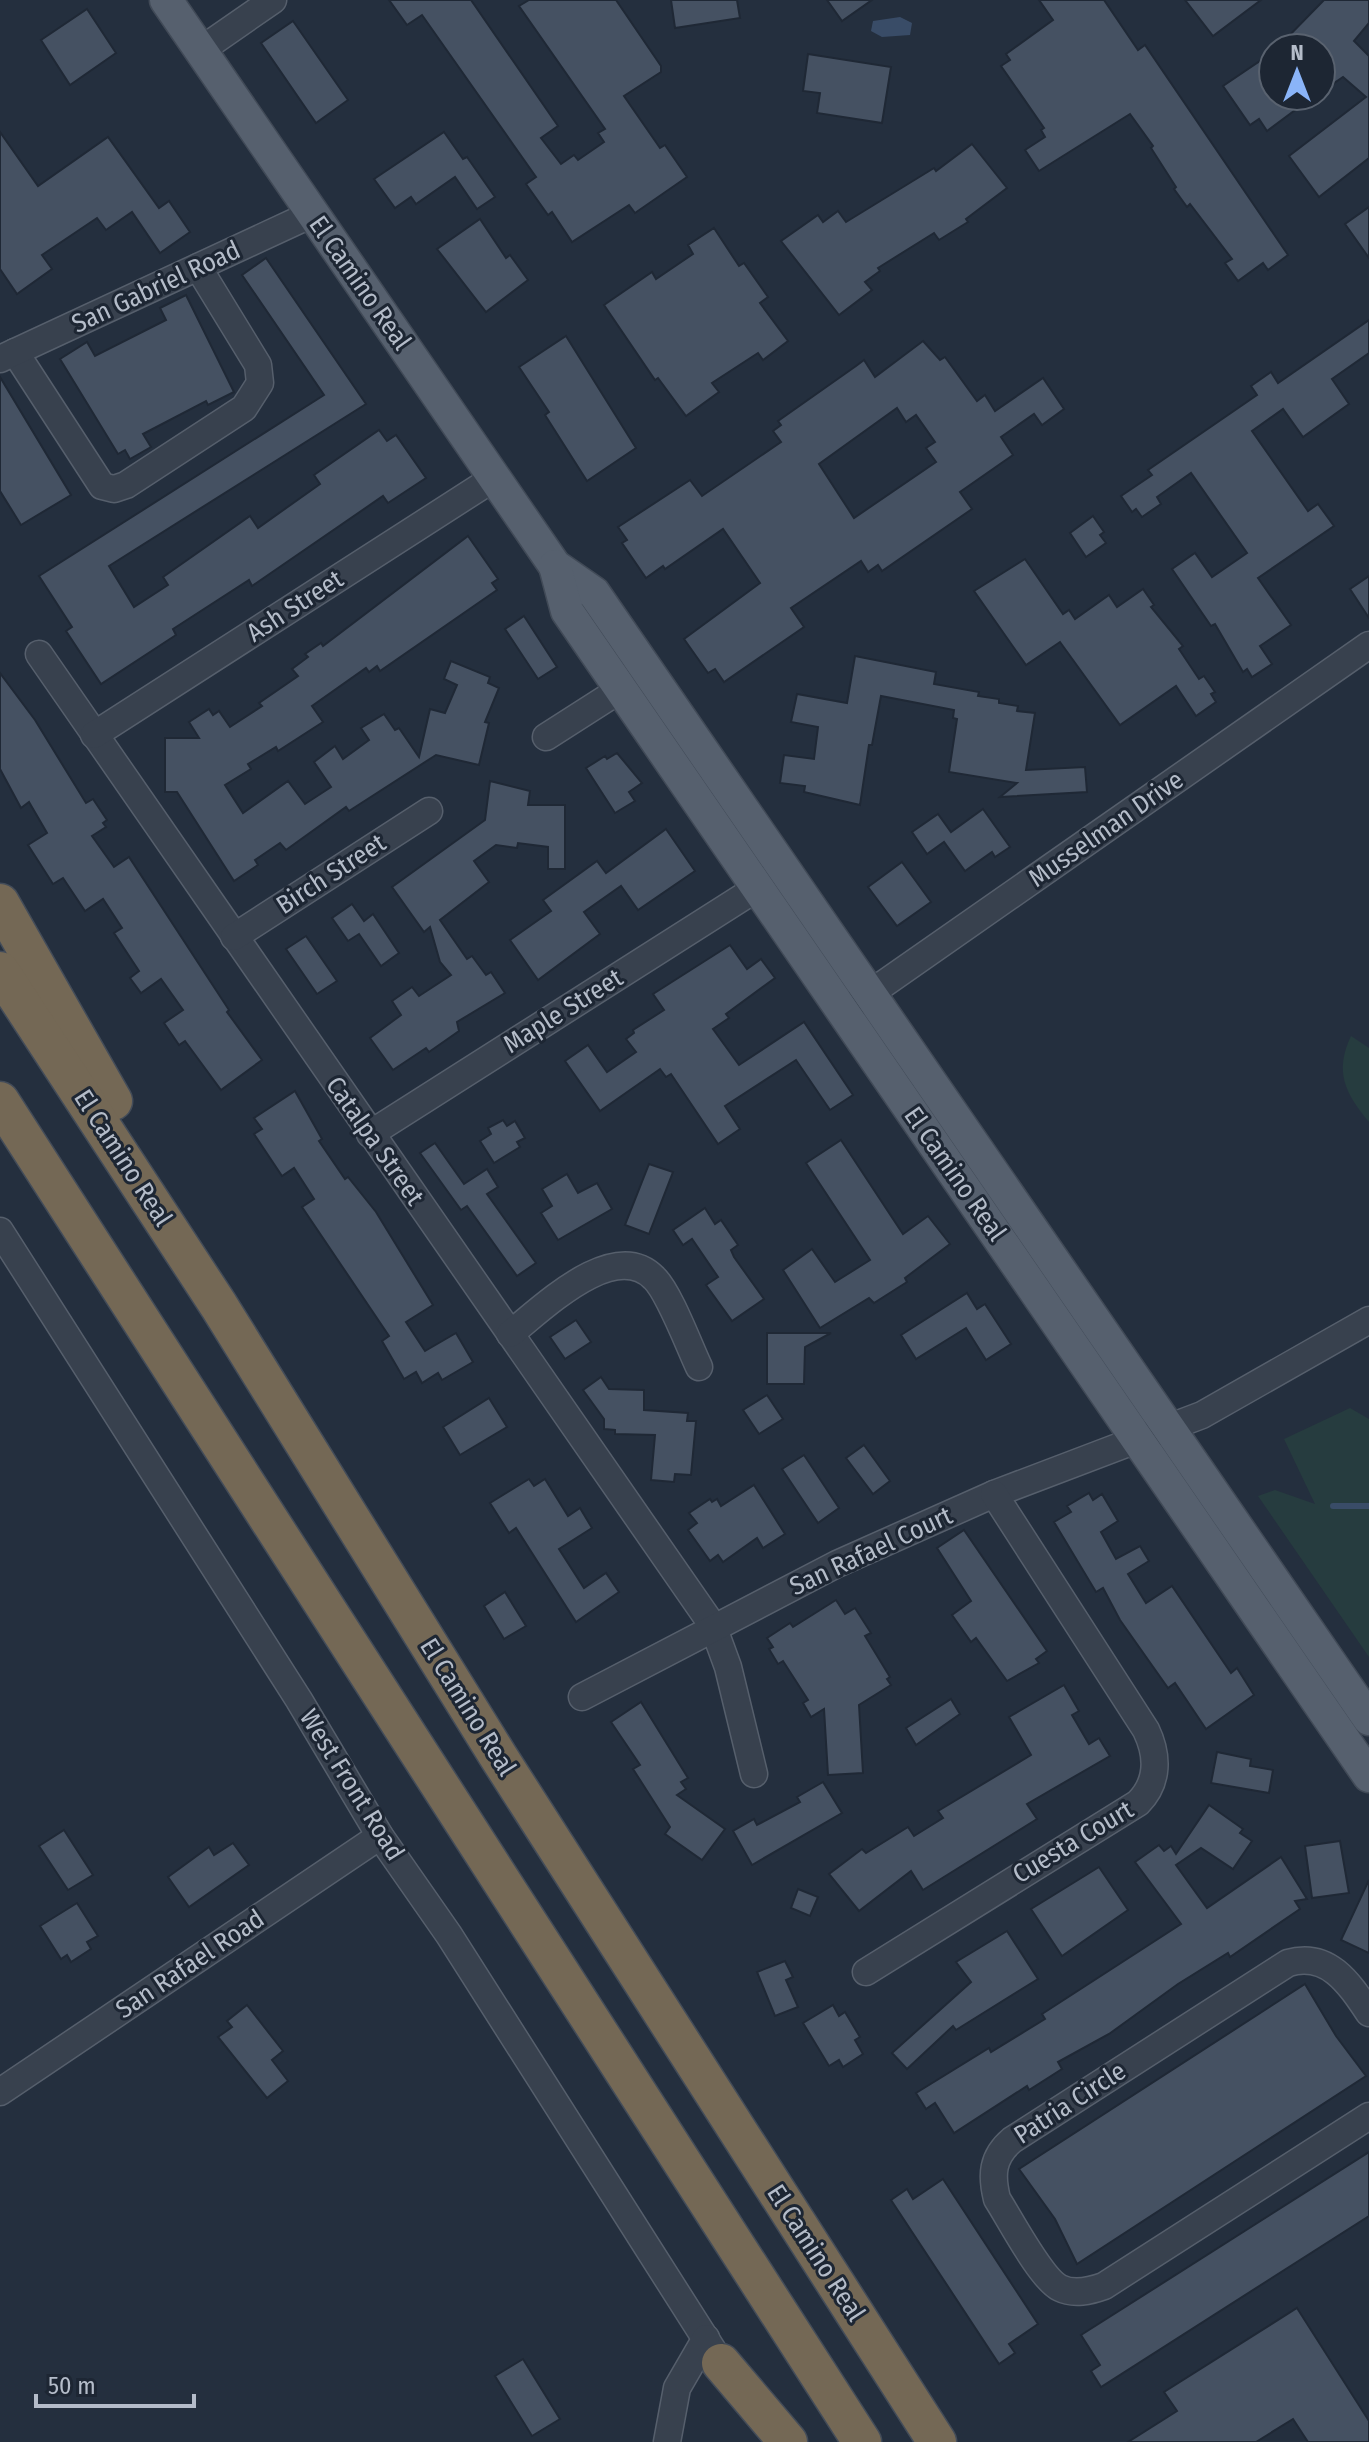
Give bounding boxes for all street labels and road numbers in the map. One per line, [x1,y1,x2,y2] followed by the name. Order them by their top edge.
[302,210,418,356] street label: El Camino Real
[67,234,245,340] street label: San Gabriel Road
[241,563,349,649] street label: Ash Street
[1023,764,1189,894] street label: Musselman Drive
[271,827,392,921] street label: Birch Street
[498,962,629,1060] street label: Maple Street
[319,1071,431,1212] street label: Catalpa Street
[67,1084,179,1232] street label: El Camino Real
[897,1101,1013,1247] street label: El Camino Real
[785,1500,958,1602] street label: San Rafael Court
[413,1632,523,1782] street label: El Camino Real
[293,1704,411,1866] street label: West Front Road
[1007,1794,1139,1890] street label: Cuesta Court
[110,1903,270,2025] street label: San Rafael Road
[1008,2055,1132,2151] street label: Patria Circle
[760,2179,872,2327] street label: El Camino Real

